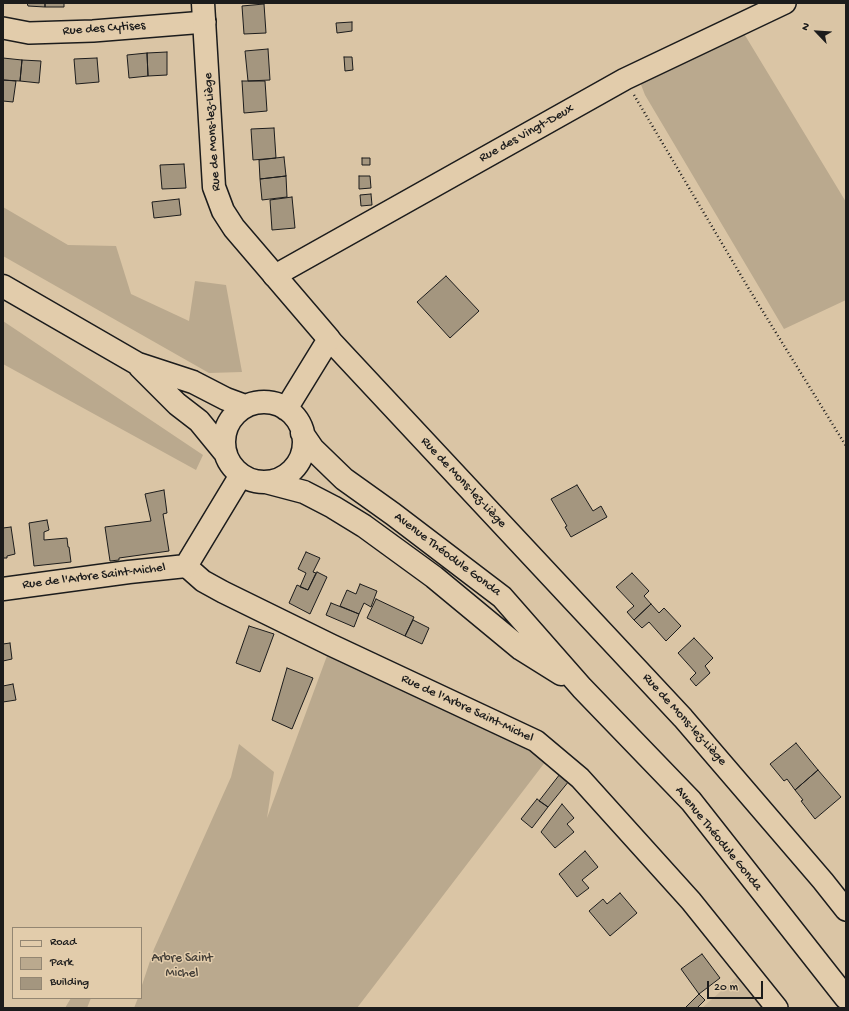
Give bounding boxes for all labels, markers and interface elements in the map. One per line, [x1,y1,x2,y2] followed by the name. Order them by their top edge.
[797,12,837,52] north arrow
[62,18,146,40] street label: Rue des Cytises
[799,21,813,33] text: N
[201,72,225,192] street label: Rue de Mons-lez-Liège
[477,101,577,167] street label: Rue des Vingt-Deux
[417,434,509,532] street label: Rue de Mons-lez-Liège
[390,510,504,600] street label: Avenue Théodule Gonda
[21,560,167,594] street label: Rue de l'Arbre Saint-Michel
[398,671,536,747] street label: Rue de l'Arbre Saint-Michel
[638,671,730,769] street label: Rue de Mons-lez-Liège
[671,784,765,894] street label: Avenue Théodule Gonda
[12,927,142,999] legend
[50,936,76,950] text: Road
[151,951,213,982] park label: Arbre Saint Michel
[50,956,73,970] text: Park
[709,973,765,999] scale bar
[50,976,89,990] text: Building
[714,981,738,995] text: 20 m

